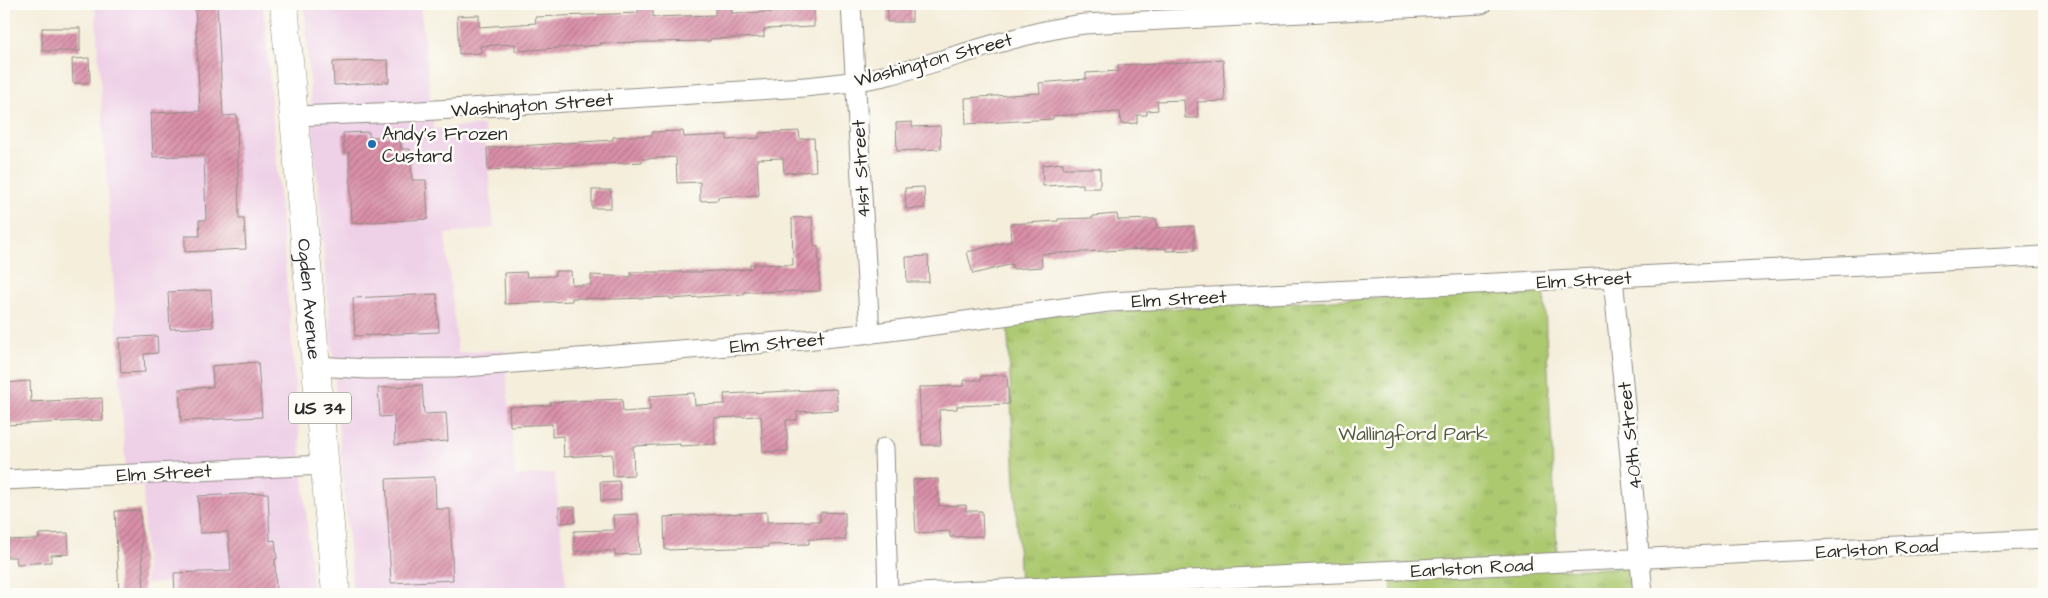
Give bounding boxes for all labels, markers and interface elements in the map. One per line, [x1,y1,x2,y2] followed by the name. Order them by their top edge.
[851,26,1016,96] street label: Washington Street
[450,86,615,126] street label: Washington Street
[845,119,878,219] street label: 41st Street
[382,121,508,170] place label: Andy's Frozen Custard
[366,138,378,150] marker: Andy's Frozen Custard
[290,237,327,361] street label: Ogden Avenue
[1536,265,1633,296] street label: Elm Street
[1131,284,1228,315] street label: Elm Street
[729,326,826,361] street label: Elm Street
[1611,380,1650,491] street label: 40th Street
[289,392,351,423] road number: US 34
[1338,421,1488,449] park label: Wallingford Park
[116,458,213,489] street label: Elm Street
[1815,533,1939,566] street label: Earlston Road
[1410,552,1534,585] street label: Earlston Road

